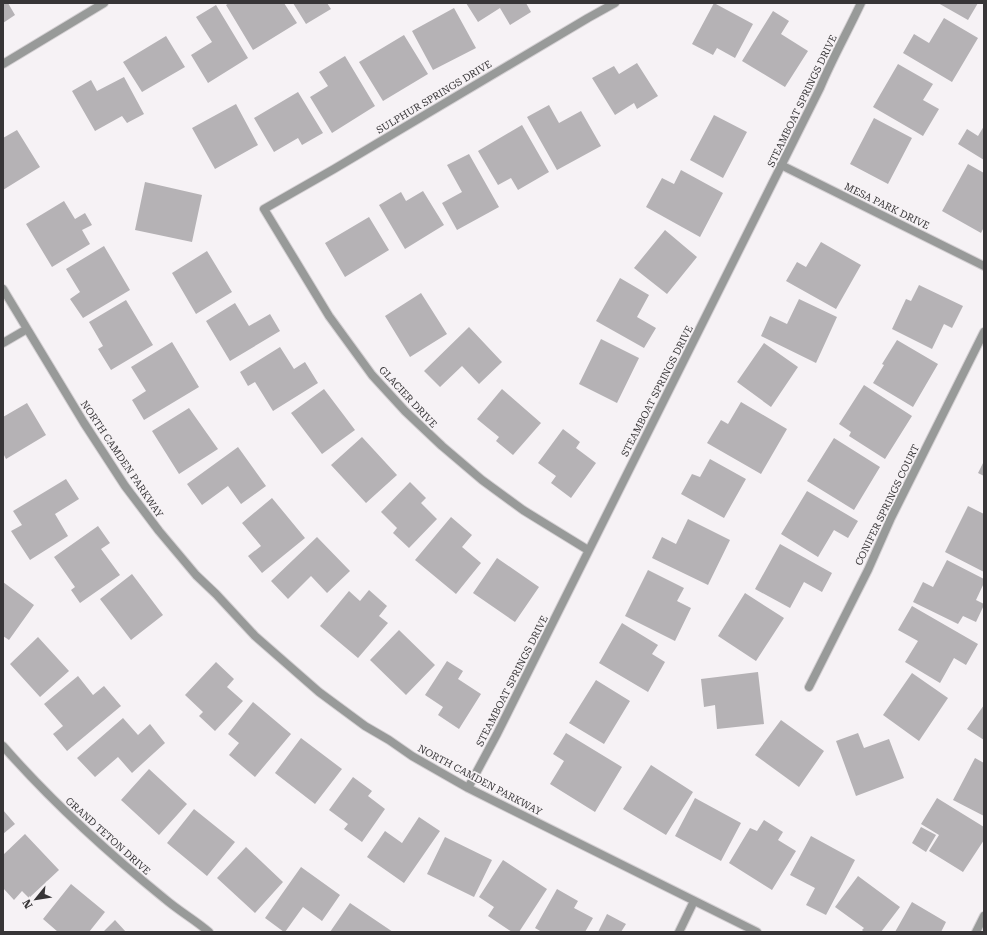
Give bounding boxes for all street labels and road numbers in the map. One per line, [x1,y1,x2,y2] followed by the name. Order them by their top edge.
[765,33,839,169] street label: STEAMBOAT SPRINGS DRIVE
[374,58,494,136] street label: SULPHUR SPRINGS DRIVE
[843,181,931,231] street label: MESA PARK DRIVE
[619,324,695,458] street label: STEAMBOAT SPRINGS DRIVE
[377,364,439,430] street label: GLACIER DRIVE
[79,398,165,520] street label: NORTH CAMDEN PARKWAY
[853,442,921,567] street label: CONIFER SPRINGS COURT
[474,614,550,748] street label: STEAMBOAT SPRINGS DRIVE
[416,743,544,818] street label: NORTH CAMDEN PARKWAY
[64,795,152,877] street label: GRAND TETON DRIVE

